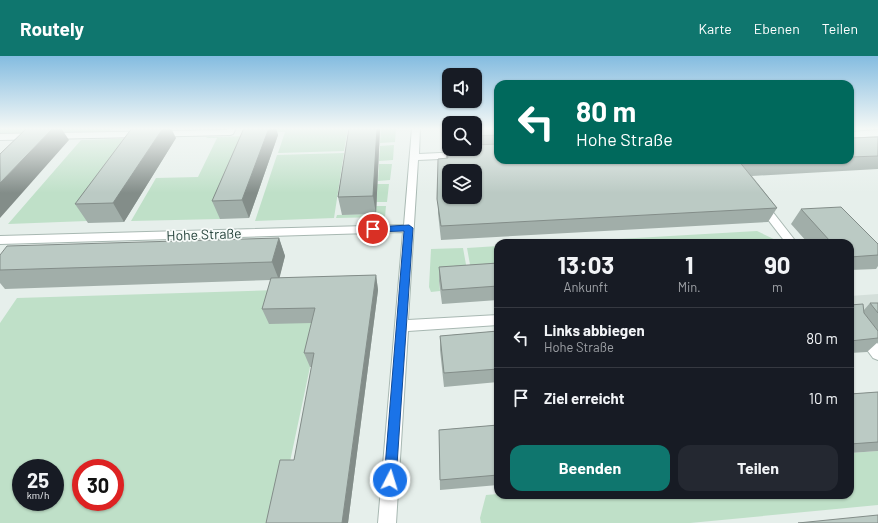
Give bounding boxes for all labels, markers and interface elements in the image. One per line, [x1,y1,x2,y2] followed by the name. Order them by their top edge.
[20,17,84,40] text: Routely
[698,20,732,37] text: Karte
[754,20,800,37] text: Ebenen
[822,20,858,37] text: Teilen
[442,68,482,204] map controls
[442,68,482,108] button: sound
[576,94,636,128] text: 80 m
[510,96,562,148] icon: left
[442,116,482,156] button: search
[576,128,673,150] text: Hohe Straße
[442,164,482,204] button: layers
[356,212,390,246] pin
[362,218,384,240] icon: arrive
[166,224,242,244] street label: Hohe Straße
[557,250,614,279] text: 13:03
[685,250,693,279] text: 1
[764,250,791,279] text: 90
[563,279,608,295] text: Ankunft
[678,279,701,295] text: Min.
[772,279,783,295] text: m
[544,321,645,339] text: Links abbiegen
[510,327,532,349] icon: left
[806,329,838,347] text: 80 m
[544,339,614,355] text: Hohe Straße
[510,387,532,409] icon: arrive
[544,389,625,407] text: Ziel erreicht
[809,389,838,407] text: 10 m
[510,445,670,491] button: Beenden
[678,445,838,491] button: Teilen
[72,459,124,511] speed limit sign: 30
[369,459,411,501] position arrow
[27,468,49,492] text: 25
[27,489,49,501] text: km/h

